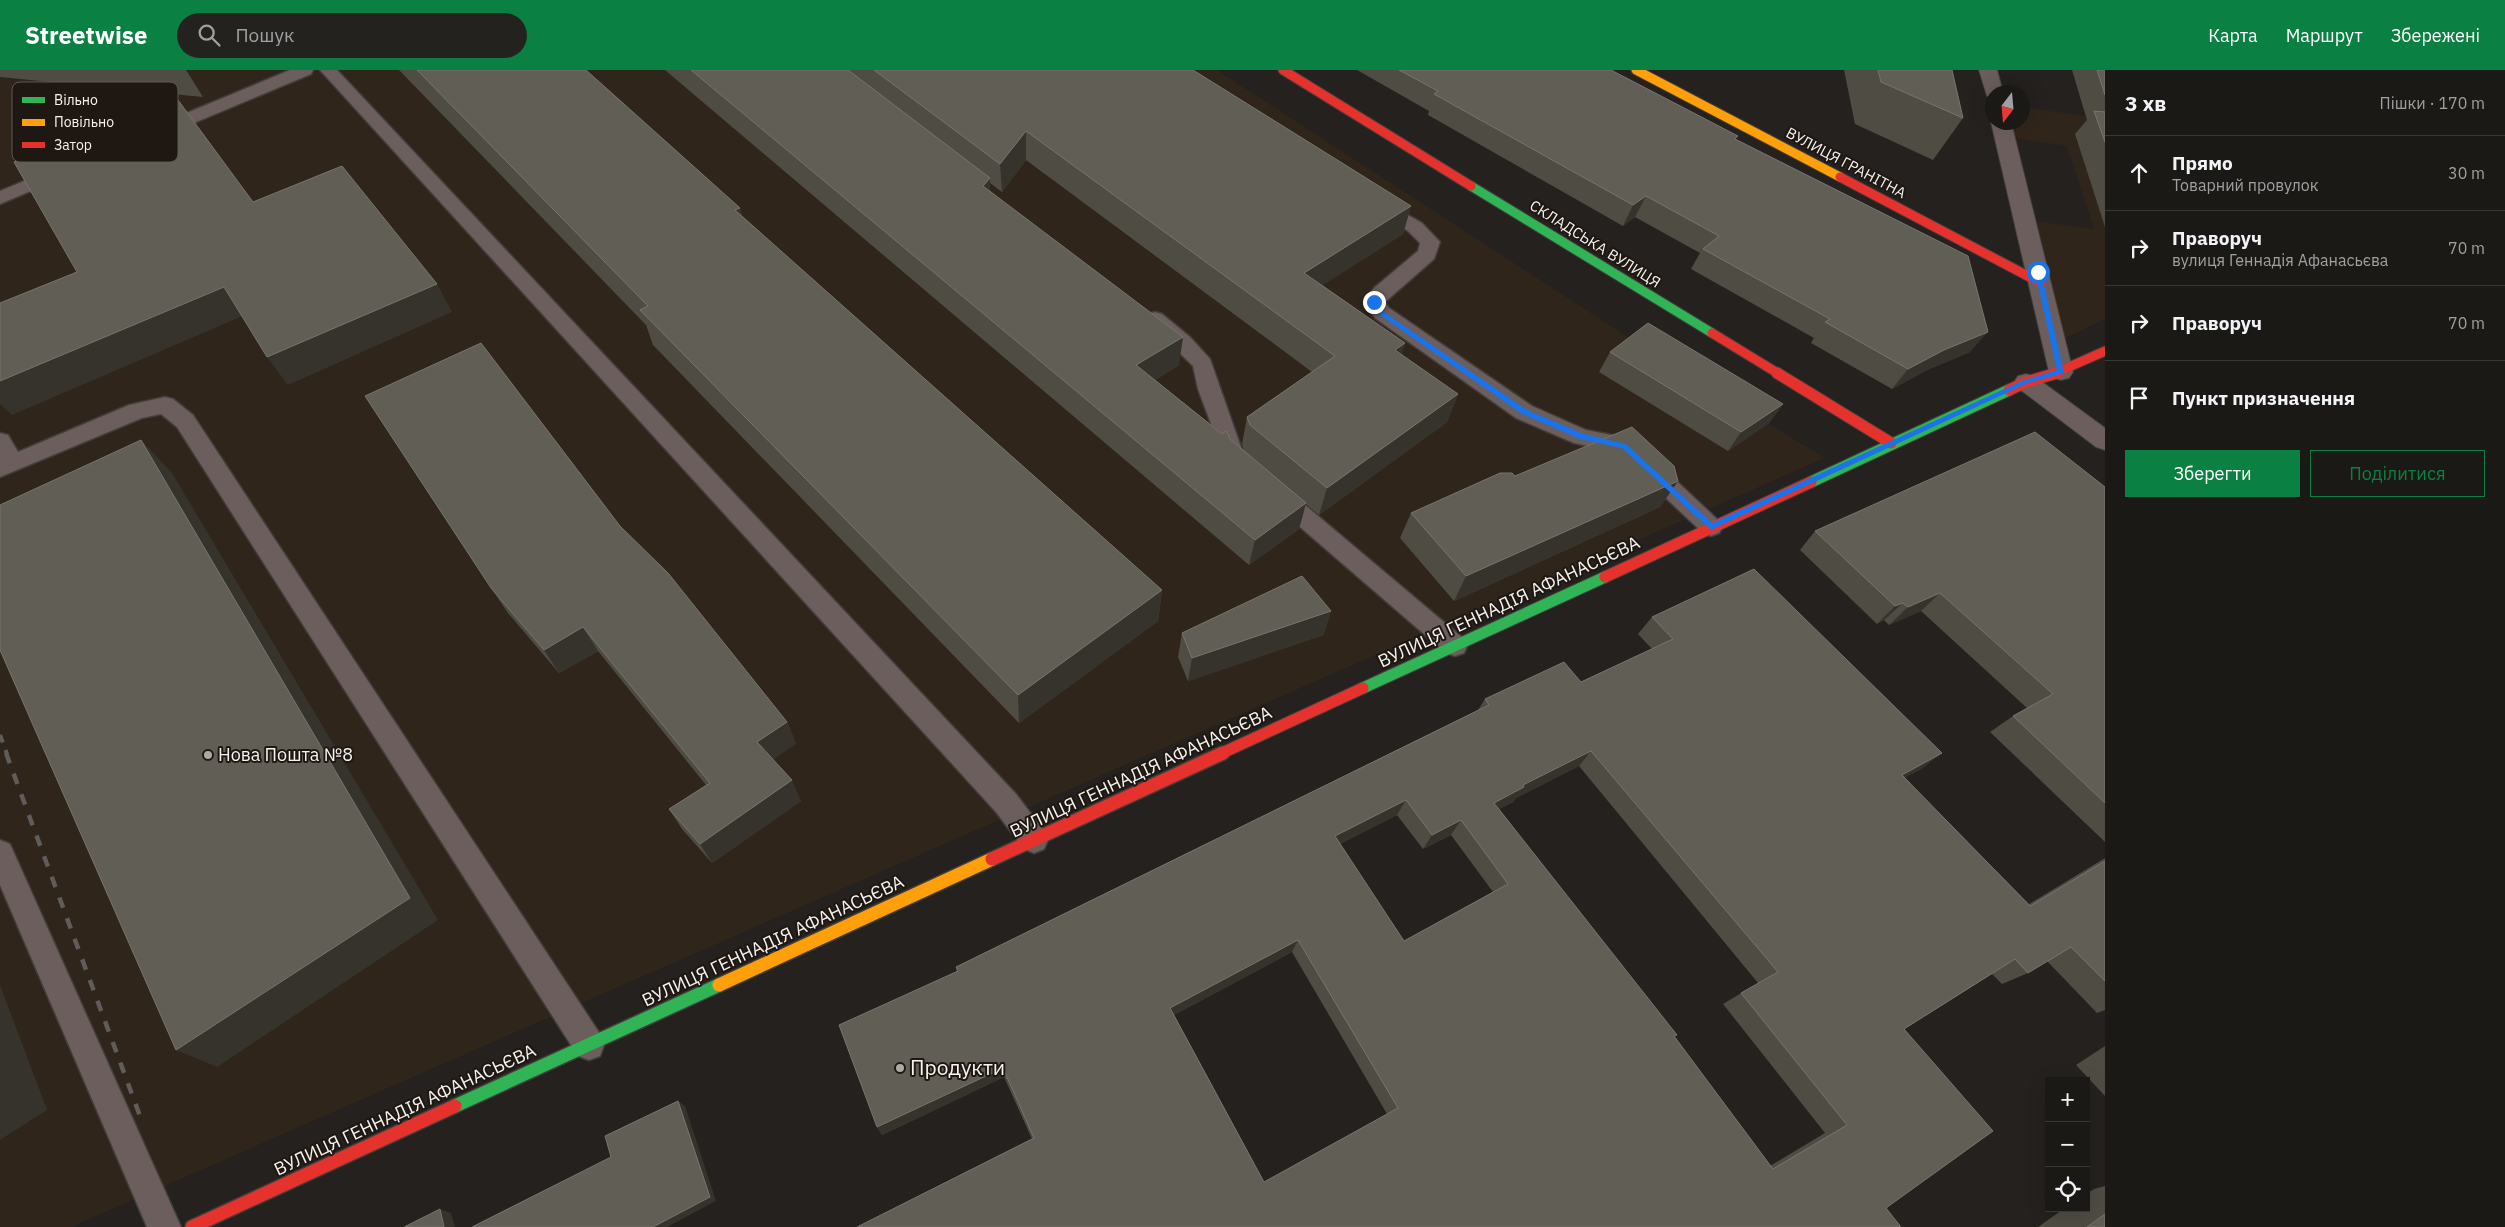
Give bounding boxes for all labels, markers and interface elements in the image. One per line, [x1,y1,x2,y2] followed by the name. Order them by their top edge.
[177,13,527,58] search box
[25,19,147,51] text: Streetwise
[195,21,223,49] icon: search
[235,23,294,47] text: Пошук
[2208,24,2258,47] text: Карта
[2286,24,2363,47] text: Маршрут
[2391,24,2480,47] text: Збережені
[12,82,178,162] legend
[1985,85,2030,130] north arrow
[2125,89,2166,117] text: 3 хв
[54,91,98,109] text: Вільно
[2380,93,2485,113] text: Пішки · 170 m
[54,113,114,131] text: Повільно
[1783,123,1910,202] street label: ВУЛИЦЯ ГРАНІТНА
[54,136,92,154] text: Затор
[2172,151,2233,175] text: Прямо
[2125,159,2153,187] icon: ahead
[2448,163,2485,183] text: 30 m
[2172,175,2318,195] text: Товарний провулок
[1526,196,1664,292] street label: СКЛАДСЬКА ВУЛИЦЯ
[2172,226,2262,250] text: Праворуч
[2125,234,2153,262] icon: right
[2448,238,2485,258] text: 70 m
[2172,250,2388,270] text: вулиця Геннадія Афанасьєва
[2027,261,2050,284] route start
[1363,291,1386,314] route end
[2125,309,2153,337] icon: right
[2172,311,2262,335] text: Праворуч
[2448,313,2485,333] text: 70 m
[2125,384,2153,412] icon: arrive
[2172,386,2355,410] text: Пункт призначення
[2125,450,2300,497] button: Зберегти
[2310,450,2485,497] button: Поділитися
[1374,530,1644,672] street label: ВУЛИЦЯ ГЕННАДІЯ АФАНАСЬЄВА
[1006,700,1276,842] street label: ВУЛИЦЯ ГЕННАДІЯ АФАНАСЬЄВА
[218,743,353,766] place label: Нова Пошта №8
[202,749,214,761] marker: Нова Пошта №8
[638,869,908,1011] street label: ВУЛИЦЯ ГЕННАДІЯ АФАНАСЬЄВА
[270,1038,540,1180] street label: ВУЛИЦЯ ГЕННАДІЯ АФАНАСЬЄВА
[910,1053,1005,1081] place label: Продукти
[894,1062,906,1074] marker: Продукти
[2045,1077,2090,1212] map controls
[2045,1077,2090,1122] button: +
[2045,1122,2090,1167] button: −
[2045,1167,2090,1212] button: locate

